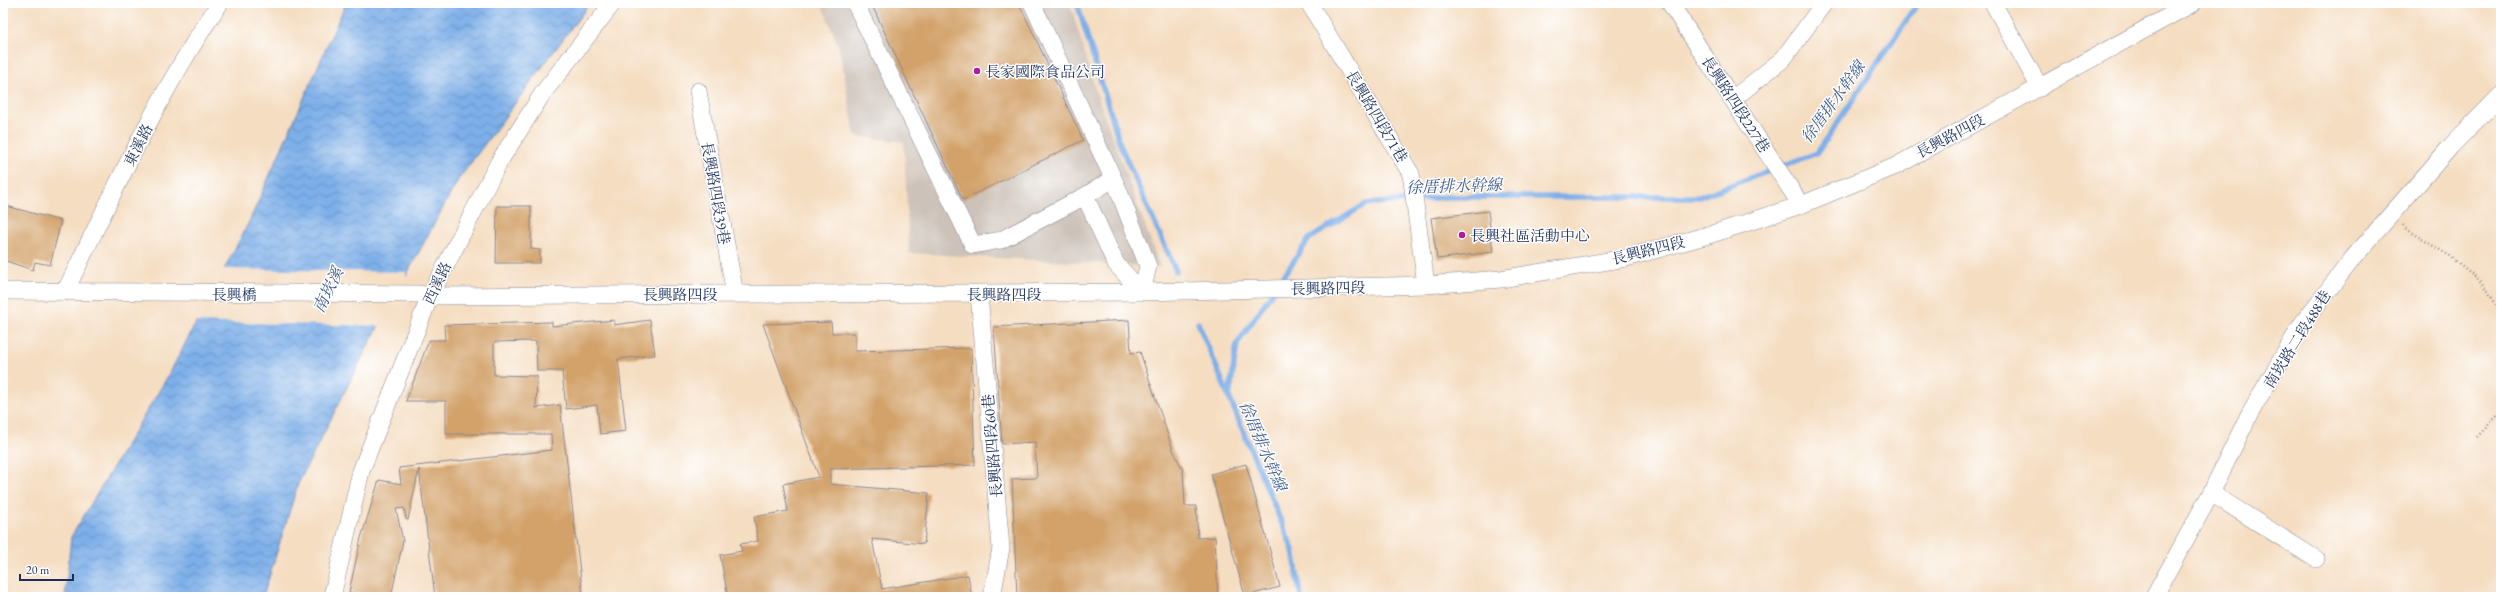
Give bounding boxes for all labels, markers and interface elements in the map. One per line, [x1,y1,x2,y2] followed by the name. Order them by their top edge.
[1698,52,1774,156] street label: 長興路四段227巷
[1796,55,1871,147] water label: 徐厝排水幹線
[985,62,1105,81] place label: 長家國際食品公司
[972,66,982,76] marker: 長家國際食品公司
[1342,66,1412,166] street label: 長興路四段71巷
[1912,110,1988,162] street label: 長興路四段
[119,121,157,169] street label: 東溪路
[698,140,734,246] street label: 長興路四段39巷
[1406,174,1504,198] water label: 徐厝排水幹線
[1470,226,1590,245] place label: 長興社區活動中心
[1457,230,1467,240] marker: 長興社區活動中心
[1609,232,1687,268] street label: 長興路四段
[419,259,455,307] street label: 西溪路
[308,262,349,316] water label: 南崁溪
[1290,278,1366,298] street label: 長興路四段
[211,285,257,304] street label: 長興橋
[642,285,718,304] street label: 長興路四段
[966,285,1042,304] street label: 長興路四段
[2259,287,2335,391] street label: 南崁路二段488巷
[978,393,1006,499] street label: 長興路四段60巷
[1235,398,1292,496] water label: 徐厝排水幹線
[20,556,73,582] scale bar
[26,562,50,578] text: 20 m

